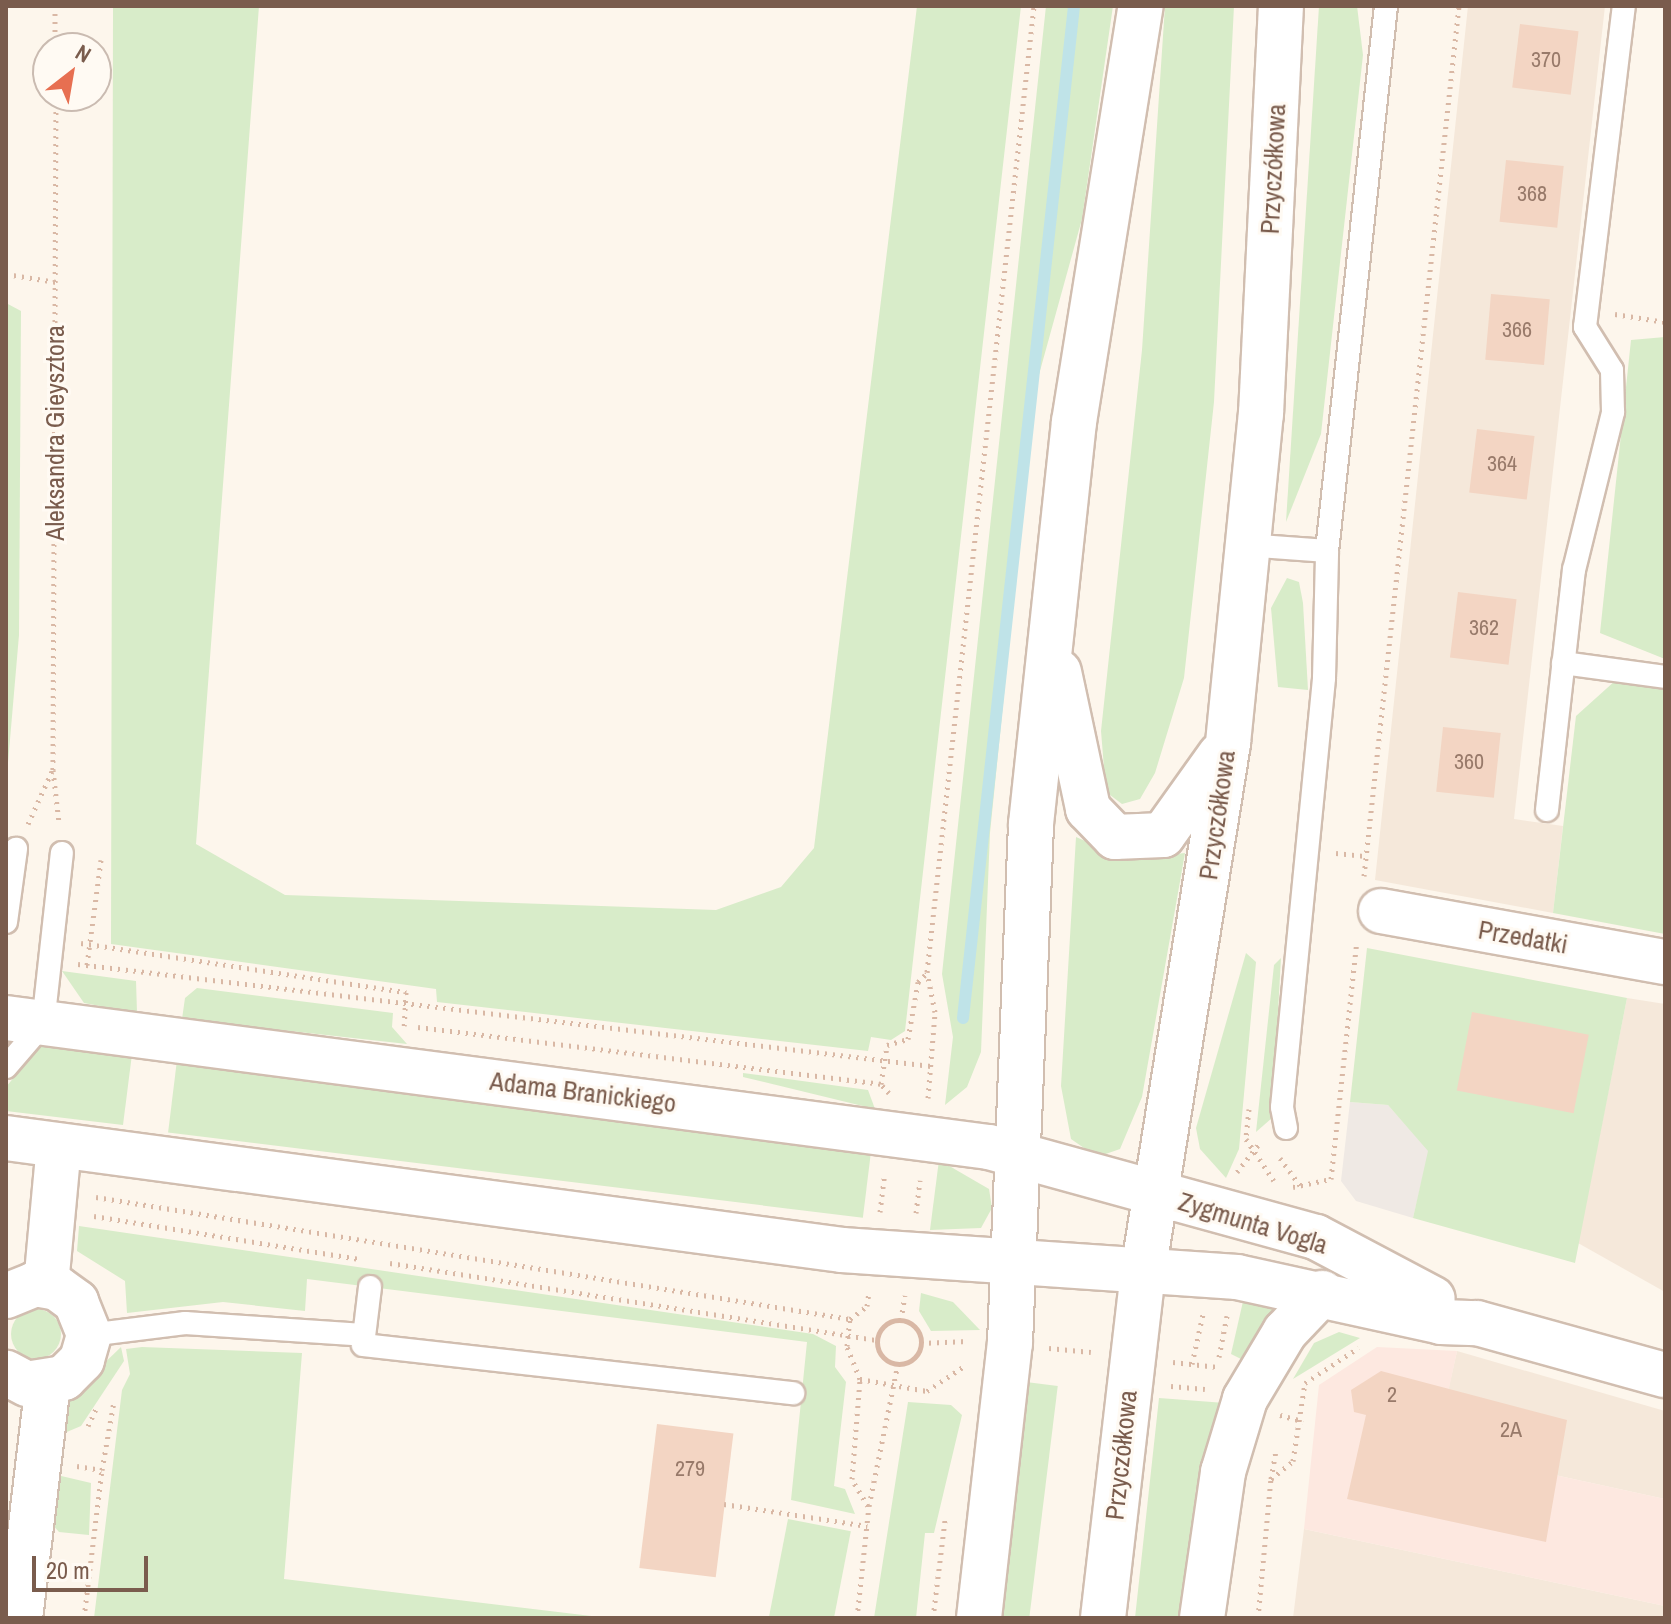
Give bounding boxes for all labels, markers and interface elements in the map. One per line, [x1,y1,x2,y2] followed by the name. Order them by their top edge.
[32,32,112,112] north arrow
[70,37,97,69] text: N
[1531,47,1561,73] house number: 370
[1254,103,1292,235] street label: Przyczółkowa
[1517,181,1547,207] house number: 368
[1502,317,1532,343] house number: 366
[39,325,71,541] street label: Aleksandra Gieysztora
[1487,451,1517,477] house number: 364
[1469,615,1499,641] house number: 362
[1192,748,1242,882] street label: Przyczółkowa
[1454,749,1484,775] house number: 360
[1476,914,1570,960] street label: Przedatki
[488,1065,678,1119] street label: Adama Branickiego
[1175,1186,1331,1260] street label: Zygmunta Vogla
[1387,1382,1397,1408] house number: 2
[1099,1389,1143,1521] street label: Przyczółkowa
[1500,1417,1522,1443] house number: 2A
[675,1456,705,1482] house number: 279
[36,1540,152,1590] scale bar
[46,1554,90,1586] text: 20 m

